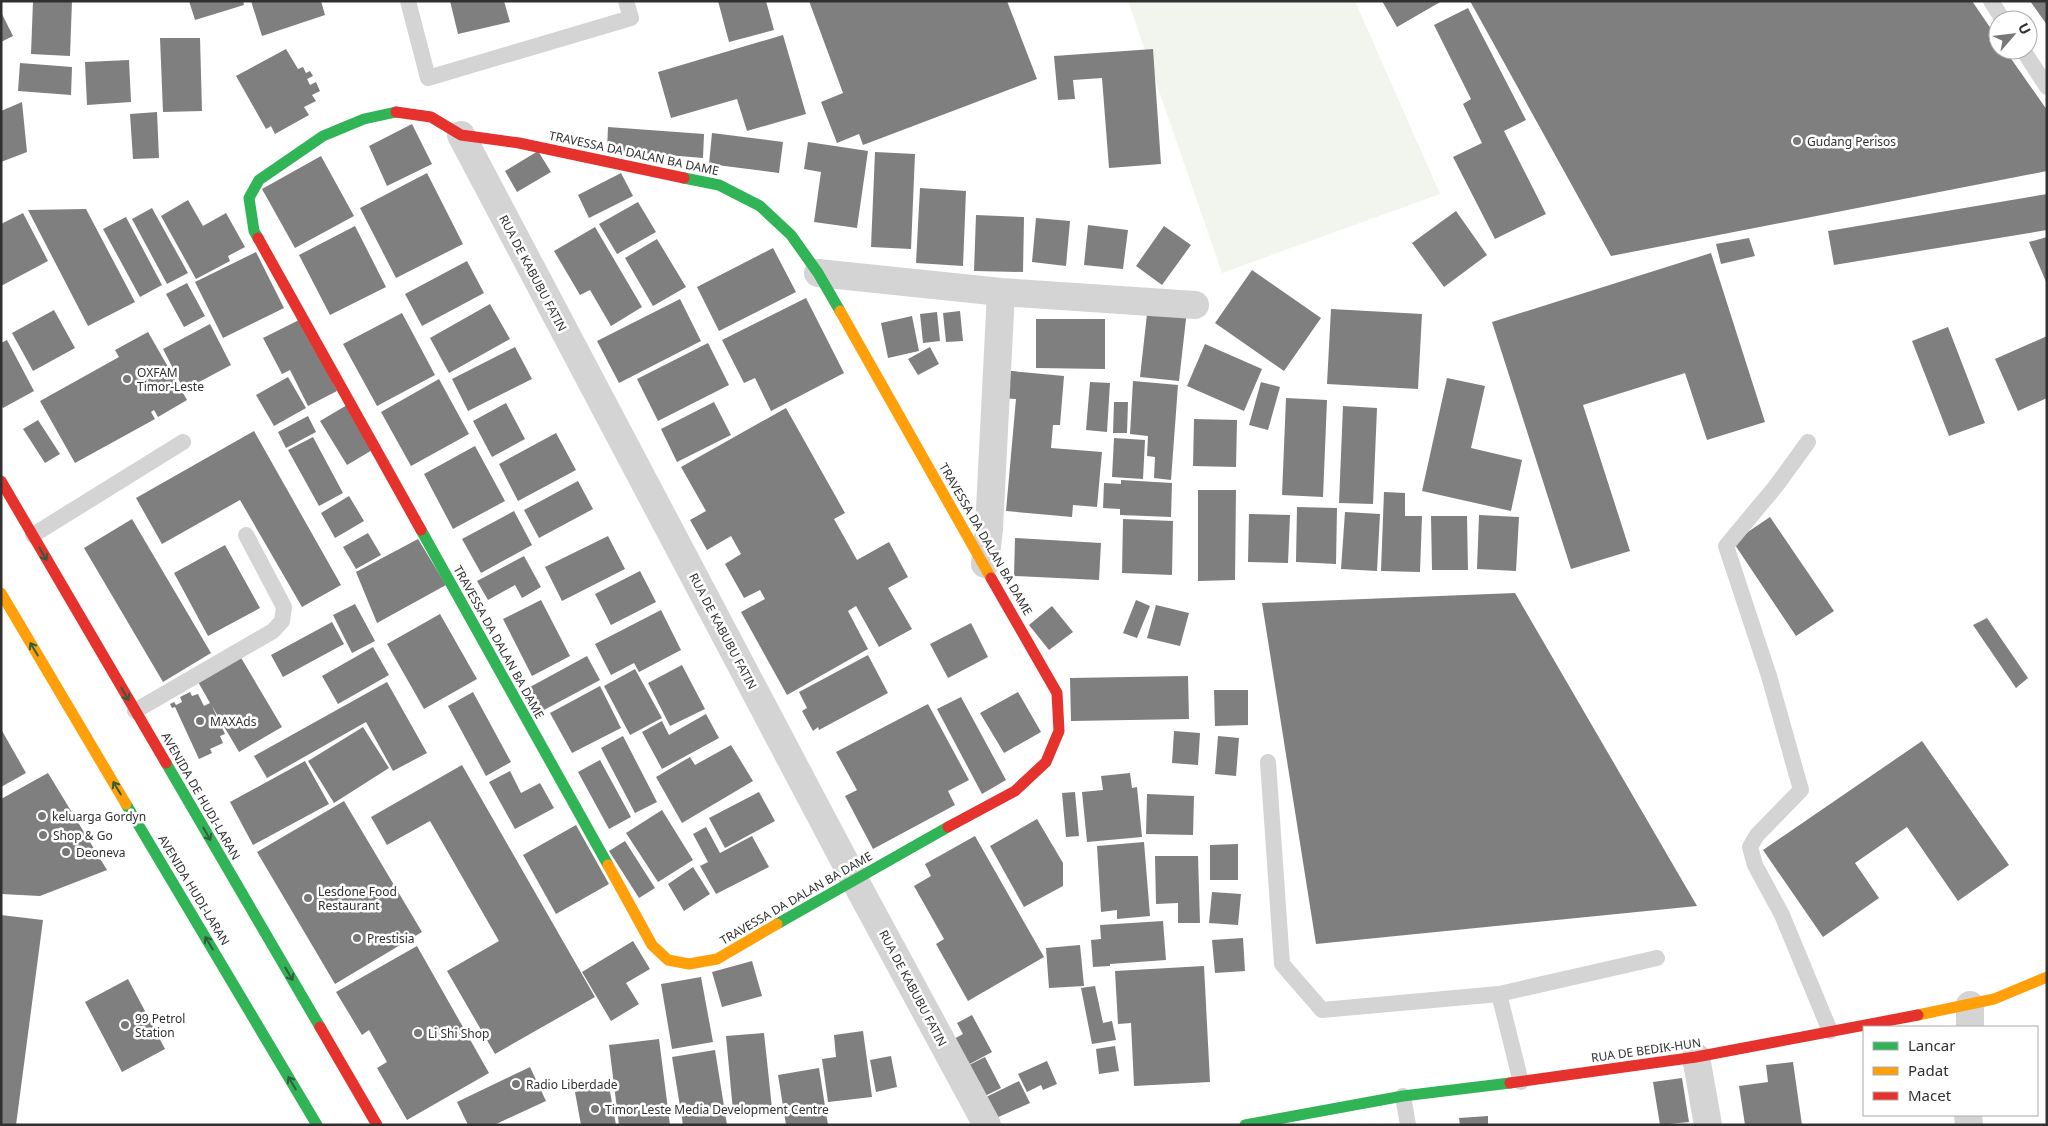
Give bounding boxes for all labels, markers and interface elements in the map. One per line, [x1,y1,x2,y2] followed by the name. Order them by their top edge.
[1988,10,2038,60] north arrow
[2014,20,2036,38] text: U
[548,127,720,179] street label: TRAVESSA DA DALAN BA DAME
[1807,133,1896,150] place label: Gudang Perisos
[1791,135,1803,147] marker: Gudang Perisos
[495,212,571,334] street label: RUA DE KABUBU FATIN
[137,364,204,395] place label: OXFAM Timor-Leste
[121,373,133,385] marker: OXFAM Timor-Leste
[935,460,1037,618] street label: TRAVESSA DA DALAN BA DAME
[39,546,49,560] one-way arrow
[450,562,548,722] street label: TRAVESSA DA DALAN BA DAME
[685,570,761,692] street label: RUA DE KABUBU FATIN
[29,642,39,656] one-way arrow
[121,686,131,700] one-way arrow
[210,713,257,730] place label: MAXAds
[194,715,206,727] marker: MAXAds
[157,729,245,863] street label: AVENIDA DE HUDI-LARAN
[112,782,122,796] one-way arrow
[52,808,146,825] place label: keluarga Gordyn
[36,810,48,822] marker: keluarga Gordyn
[53,827,113,844] place label: Shop & Go
[203,827,213,841] one-way arrow
[37,829,49,841] marker: Shop & Go
[154,832,234,948] street label: AVENIDA HUDI-LARAN
[76,844,126,861] place label: Deoneva
[60,846,72,858] marker: Deoneva
[717,847,875,949] street label: TRAVESSA DA DALAN BA DAME
[318,883,397,914] place label: Lesdone Food Restaurant
[302,892,314,904] marker: Lesdone Food Restaurant
[875,927,951,1049] street label: RUA DE KABUBU FATIN
[367,930,415,947] place label: Prestisia
[351,932,363,944] marker: Prestisia
[204,937,214,951] one-way arrow
[285,967,295,981] one-way arrow
[135,1010,185,1041] place label: 99 Petrol Station
[119,1019,131,1031] marker: 99 Petrol Station
[428,1025,489,1042] place label: Li Shi Shop
[1863,1026,2038,1116] legend
[412,1027,424,1039] marker: Li Shi Shop
[1590,1034,1702,1066] street label: RUA DE BEDIK-HUN
[1908,1035,1955,1055] text: Lancar
[1908,1060,1949,1080] text: Padat
[287,1076,297,1090] one-way arrow
[526,1076,618,1093] place label: Radio Liberdade
[510,1078,522,1090] marker: Radio Liberdade
[1908,1085,1952,1105] text: Macet
[605,1101,829,1118] place label: Timor Leste Media Development Centre
[589,1103,601,1115] marker: Timor Leste Media Development Centre

